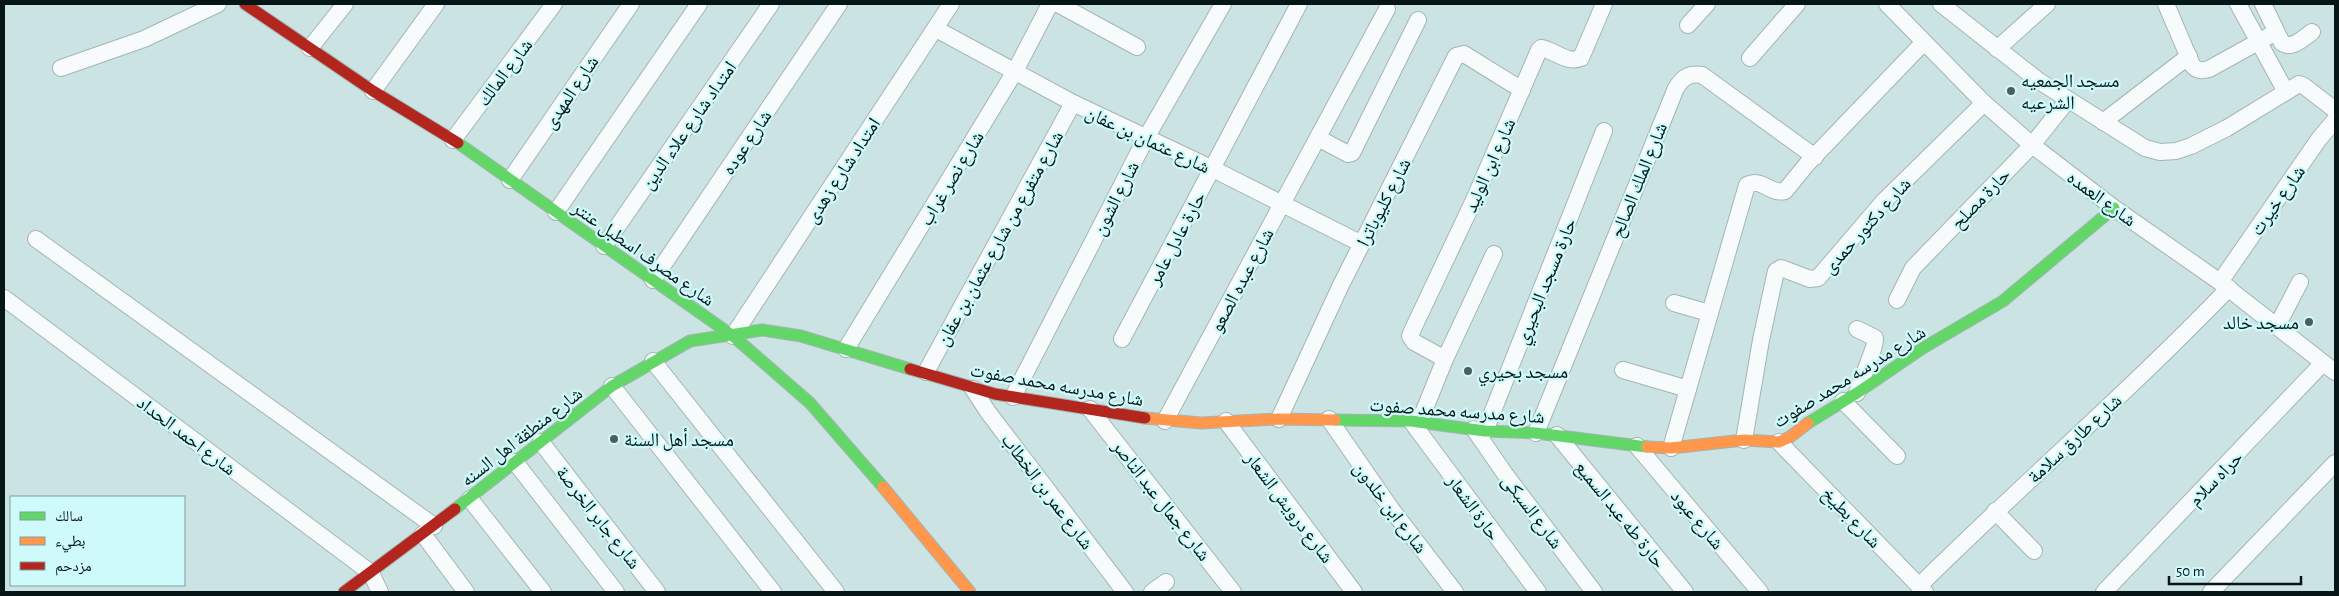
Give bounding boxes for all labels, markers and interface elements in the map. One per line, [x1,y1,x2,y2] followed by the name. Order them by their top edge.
[474,36,537,111] street label: شارع المالك
[540,53,603,133] street label: شارع المهدى
[638,58,741,194] street label: امتداد شارع علاء الدين
[2021,72,2119,114] place label: مسجد الجمعيه الشرعيه
[2005,85,2017,97] marker: مسجد الجمعيه الشرعيه
[1082,103,1213,178] street label: شارع عثمان بن عفان
[719,107,776,179] street label: شارع عوده
[802,115,885,228] street label: امتداد شارع زهدى
[1461,116,1520,216] street label: شارع ابن الوليد
[1608,120,1673,242] street label: شارع الملك الصالح
[917,128,989,230] street label: شارع نصر غراب
[933,128,1068,350] street label: شارع متفرع من شارع عثمان بن عفان
[1354,155,1416,250] street label: شارع كليوباترا
[1090,159,1144,239] street label: شارع الشون
[2247,162,2310,240] street label: شارع خيرت
[1948,165,2016,234] street label: حارة مصلح
[2062,168,2139,231] street label: شارع العمده
[1819,174,1916,278] street label: شارع دكتور حمدى
[1144,189,1211,290] street label: حارة عادل عامر
[567,198,717,311] street label: شارع مصرف اسطبل عنتر
[1512,216,1585,349] street label: حارة مسجد البحيري
[1207,226,1278,336] street label: شارع عبده الصعو
[2223,314,2299,333] place label: مسجد خالد
[2303,316,2315,328] marker: مسجد خالد
[1770,323,1930,433] street label: شارع مدرسه محمد صفوت
[968,361,1145,411] street label: شارع مدرسه محمد صفوت
[1478,363,1568,387] place label: مسجد بحيري
[1462,365,1474,377] marker: مسجد بحيري
[458,384,587,491] street label: شارع منطقة اهل السنه
[2024,391,2126,488] street label: شارع طارق سلامة
[132,393,239,480] street label: شارع احمد الحداد
[1369,396,1545,428] street label: شارع مدرسه محمد صفوت
[624,428,734,451] place label: مسجد أهل السنة
[996,430,1096,554] street label: شارع عمر بن الخطاب
[608,433,620,445] marker: مسجد أهل السنة
[1107,436,1214,565] street label: شارع جمال عبد الناصر
[1240,448,1337,568] street label: شارع درويش الشعار
[2185,448,2249,512] street label: حراه سلام
[1569,458,1669,573] street label: حارة طه عبد السميع
[1349,459,1430,558] street label: شارع ابن خلدون
[551,463,644,573] street label: شارع جابر الخرصة
[1441,471,1503,545] street label: حارة الشعار
[1497,471,1566,553] street label: شارع السبكى
[1816,484,1884,553] street label: شارع بطيخ
[1666,487,1727,554] street label: شارع عبود
[10,496,185,586] legend
[55,509,83,524] text: سالك
[55,534,85,553] text: بطيء
[2169,554,2302,586] scale bar
[55,559,92,576] text: مزدحم
[2176,564,2205,579] text: 50 m

